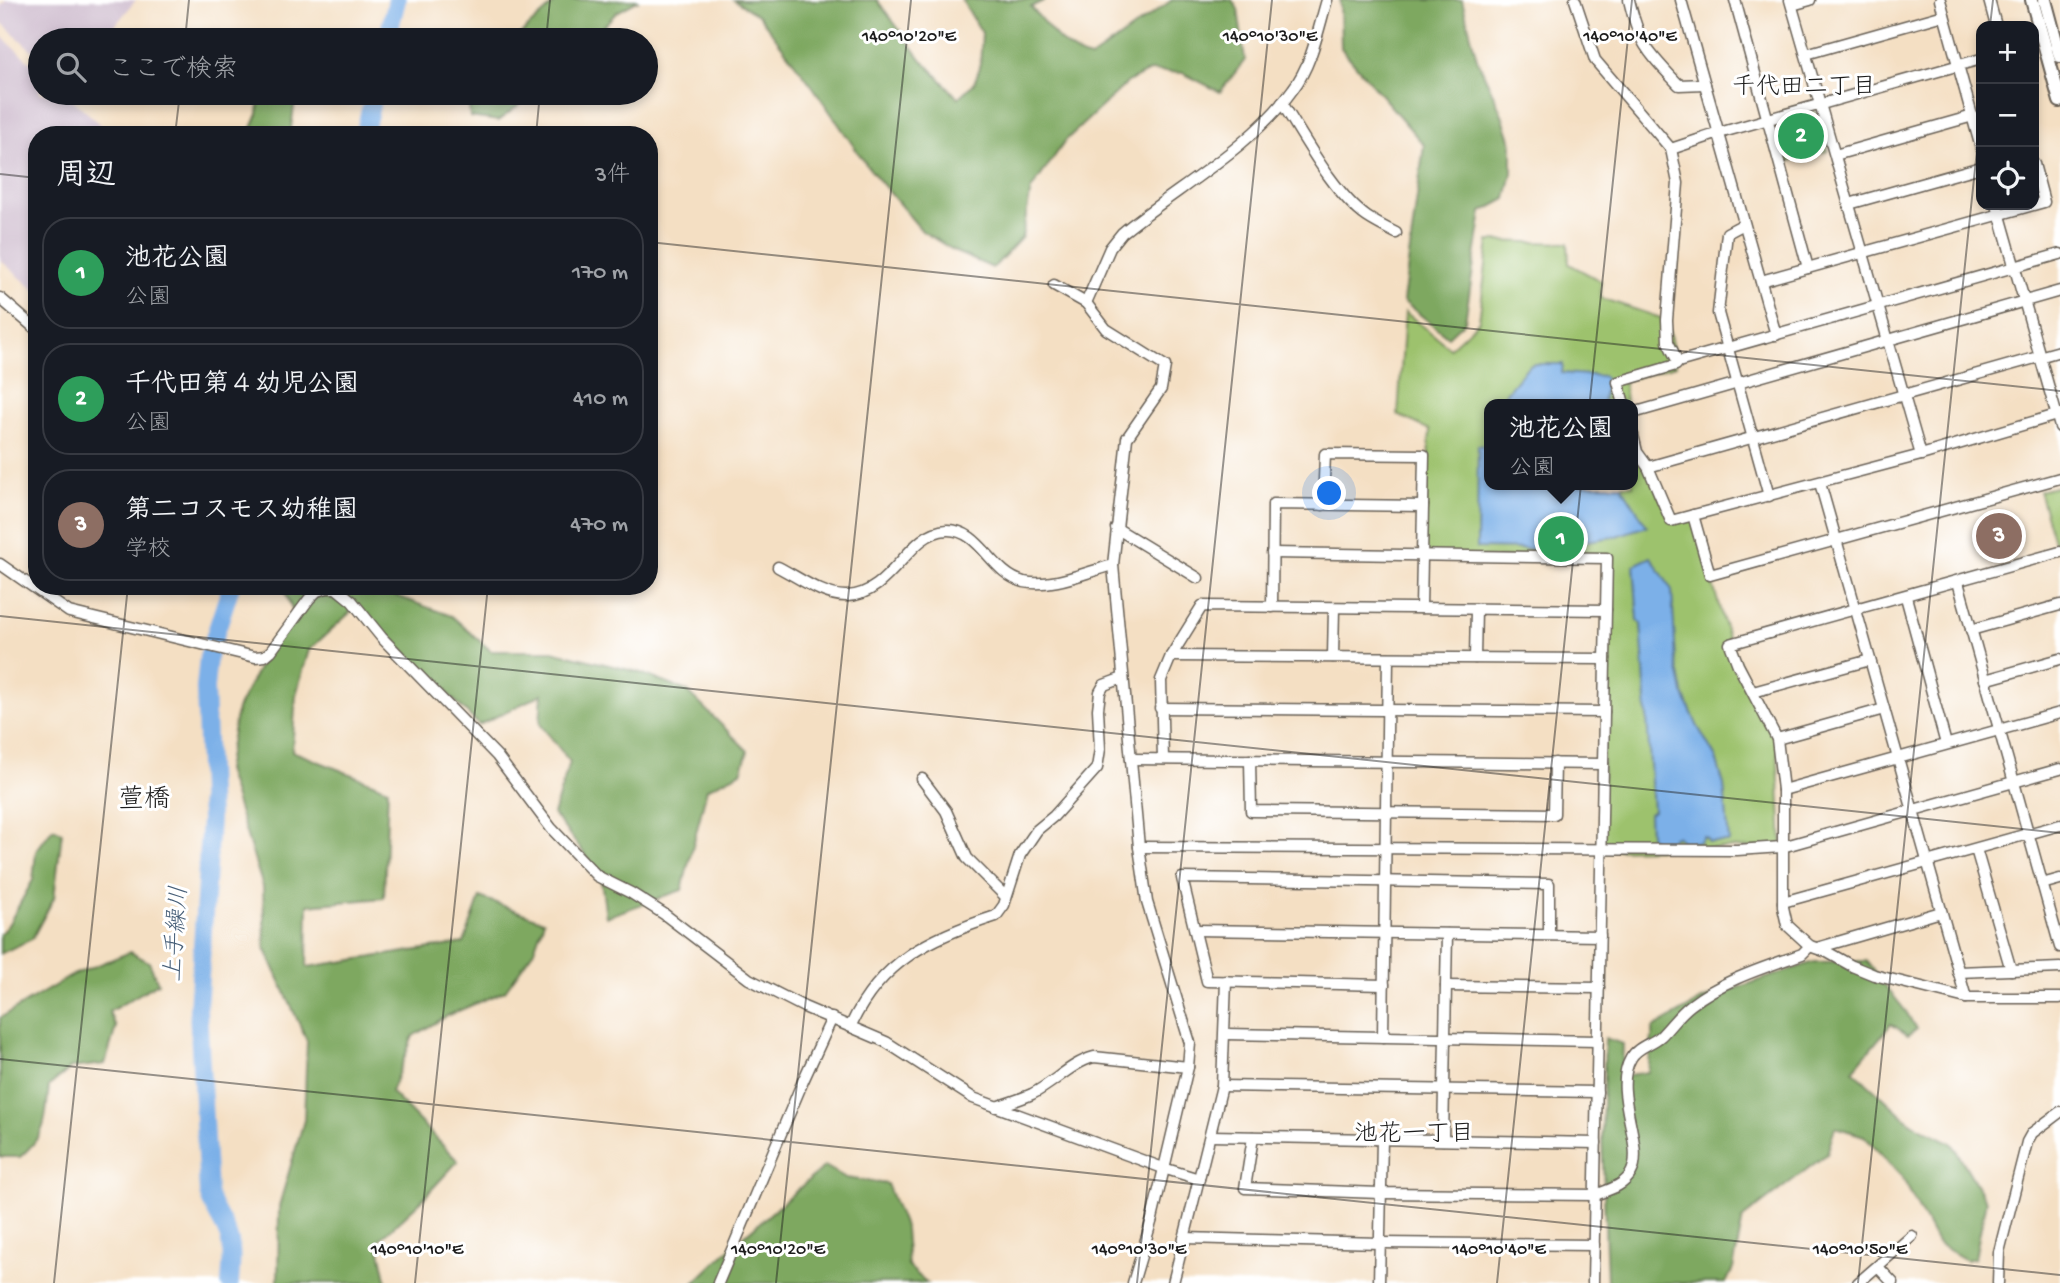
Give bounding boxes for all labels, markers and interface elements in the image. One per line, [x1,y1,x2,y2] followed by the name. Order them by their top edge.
[1976,21,2039,210] map controls
[1976,21,2039,84] button: +
[861,27,957,48] text: 140°10'20"E
[1222,27,1318,48] text: 140°10'30"E
[1582,27,1678,48] text: 140°10'40"E
[28,28,658,105] search box
[52,48,90,86] icon: search
[108,56,238,87] text: ここで検索
[1732,74,1876,103] district label: 千代田二丁目
[1976,84,2039,147] button: −
[1778,110,1824,162] pin: 2
[1976,147,2039,210] button: locate
[56,160,116,195] text: 周辺
[595,163,630,190] text: 3件
[125,245,229,276] text: 池花公園
[76,260,86,287] text: 1
[572,260,628,287] text: 170 m
[125,285,171,312] text: 公園
[125,371,359,402] text: 千代田第４幼児公園
[75,386,87,413] text: 2
[573,386,628,413] text: 410 m
[1484,399,1638,490] popup
[125,411,171,438] text: 公園
[1509,416,1613,447] text: 池花公園
[1509,456,1555,483] text: 公園
[1312,476,1346,510] your location
[125,497,358,528] text: 第二コスモス幼稚園
[1976,510,2022,562] pin: 3
[75,512,87,539] text: 3
[570,512,628,539] text: 470 m
[1538,513,1584,565] pin: 1
[125,537,171,564] text: 学校
[118,784,170,817] district label: 萱橋
[160,885,196,983] water label: 上手繰川
[1354,1121,1474,1150] district label: 池花一丁目
[370,1240,464,1261] text: 140°10'10"E
[730,1240,826,1261] text: 140°10'20"E
[1091,1240,1187,1261] text: 140°10'30"E
[1451,1240,1547,1261] text: 140°10'40"E
[1812,1240,1908,1261] text: 140°10'50"E

